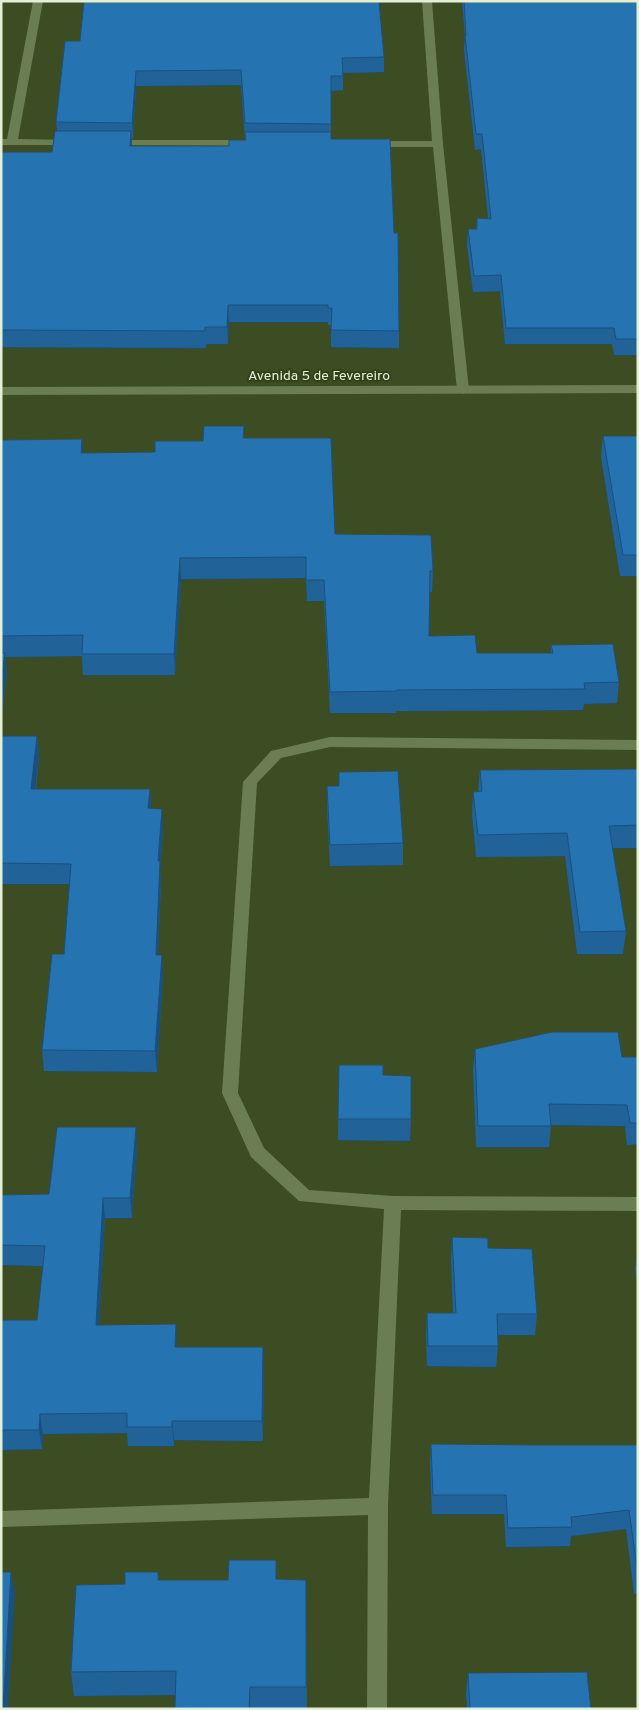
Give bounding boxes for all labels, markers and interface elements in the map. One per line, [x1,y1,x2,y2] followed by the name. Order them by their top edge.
[248,368,390,385] street label: Avenida 5 de Fevereiro

